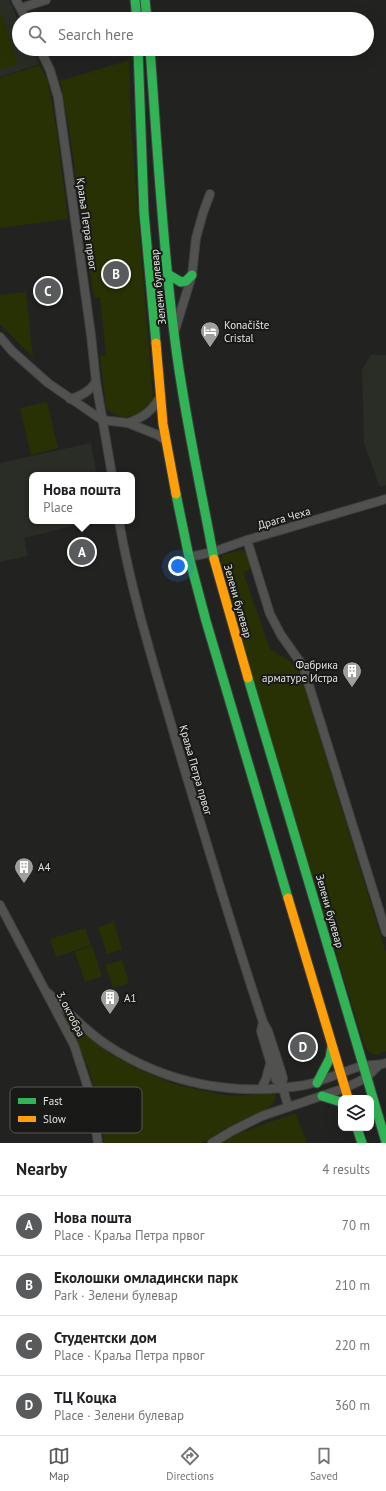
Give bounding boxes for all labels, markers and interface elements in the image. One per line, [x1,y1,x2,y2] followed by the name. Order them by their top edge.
[12,12,374,56] search box
[26,23,48,45] icon: search
[58,25,134,44] text: Search here
[74,177,101,272] street label: Краља Петра првог
[147,248,169,326] street label: Зелени булевар
[103,259,129,289] pin: B
[35,276,61,306] pin: C
[224,318,270,345] place label: Konačište Cristal
[199,320,221,348] hotel icon: Konačište Cristal
[29,472,135,524] popup
[43,480,121,499] text: Нова пошта
[43,499,73,516] text: Place
[256,504,312,532] street label: Драга Чеха
[69,537,95,567] pin: A
[168,556,188,576] your location
[221,563,255,640] street label: Зелени булевар
[262,658,338,685] place label: Фабрика арматуре Истра
[341,660,363,688] building icon: Фабрика арматуре Истра
[176,723,216,818] street label: Краља Петра првог
[13,856,35,884] building icon: A4
[38,860,50,874] place label: A4
[313,873,347,950] street label: Зелени булевар
[99,987,121,1015] building icon: A1
[54,989,88,1039] street label: 3. октобра
[124,991,136,1005] place label: A1
[290,1032,316,1062] pin: D
[10,1087,142,1133] legend
[43,1094,63,1108] text: Fast
[338,1095,374,1131] map controls
[338,1095,374,1131] button: layers
[43,1112,66,1126] text: Slow
[16,1158,67,1180] text: Nearby
[322,1161,370,1178] text: 4 results
[54,1208,132,1227] text: Нова пошта
[25,1217,33,1234] text: A
[342,1217,370,1234] text: 70 m
[54,1227,205,1244] text: Place · Краља Петра првог
[54,1268,238,1287] text: Еколошки омладински парк
[25,1277,33,1294] text: B
[335,1277,370,1294] text: 210 m
[54,1287,178,1304] text: Park · Зелени булевар
[54,1328,157,1347] text: Студентски дом
[25,1337,33,1354] text: C
[335,1337,370,1354] text: 220 m
[54,1347,205,1364] text: Place · Краља Петра првог
[54,1388,117,1407] text: ТЦ Коцка
[25,1397,33,1414] text: D
[335,1397,370,1414] text: 360 m
[54,1407,184,1424] text: Place · Зелени булевар
[48,1445,70,1483] tab: Map
[166,1445,214,1483] tab: Directions
[310,1445,338,1483] tab: Saved

